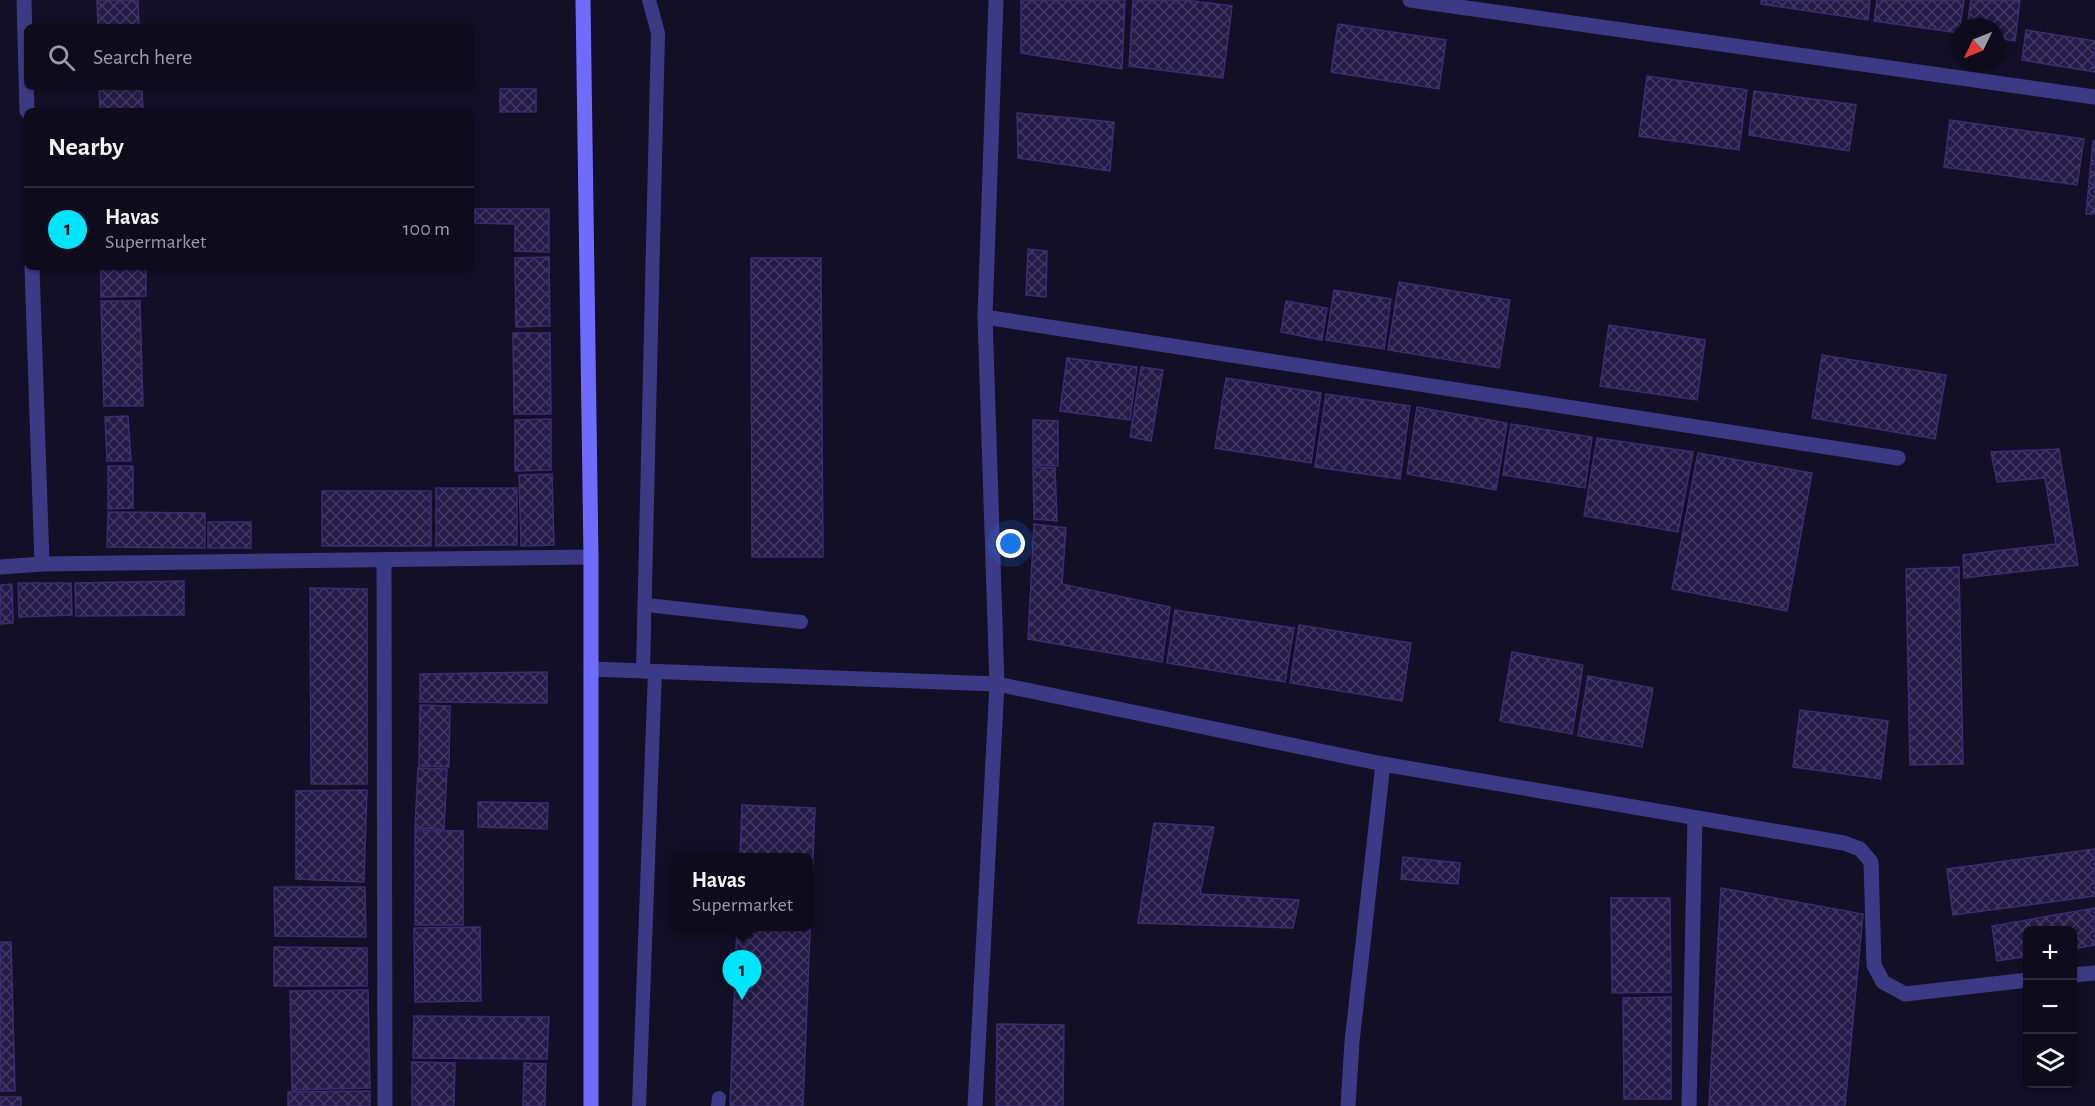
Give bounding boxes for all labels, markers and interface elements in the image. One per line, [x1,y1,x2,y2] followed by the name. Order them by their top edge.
[1951,18,2005,72] north arrow
[24,24,474,90] search box
[45,41,78,74] icon: search
[93,46,192,68] text: Search here
[48,134,124,160] text: Nearby
[105,206,159,228] text: Havas
[64,219,71,239] text: 1
[403,219,450,239] text: 100 m
[105,232,206,252] text: Supermarket
[996,529,1025,558] your location
[672,853,813,931] popup
[692,869,746,891] text: Havas
[692,895,793,915] text: Supermarket
[2023,926,2077,1088] map controls
[2023,926,2077,980] button: +
[722,950,762,1000] pin: 1
[2023,980,2077,1034] button: −
[2023,1034,2077,1088] button: layers

